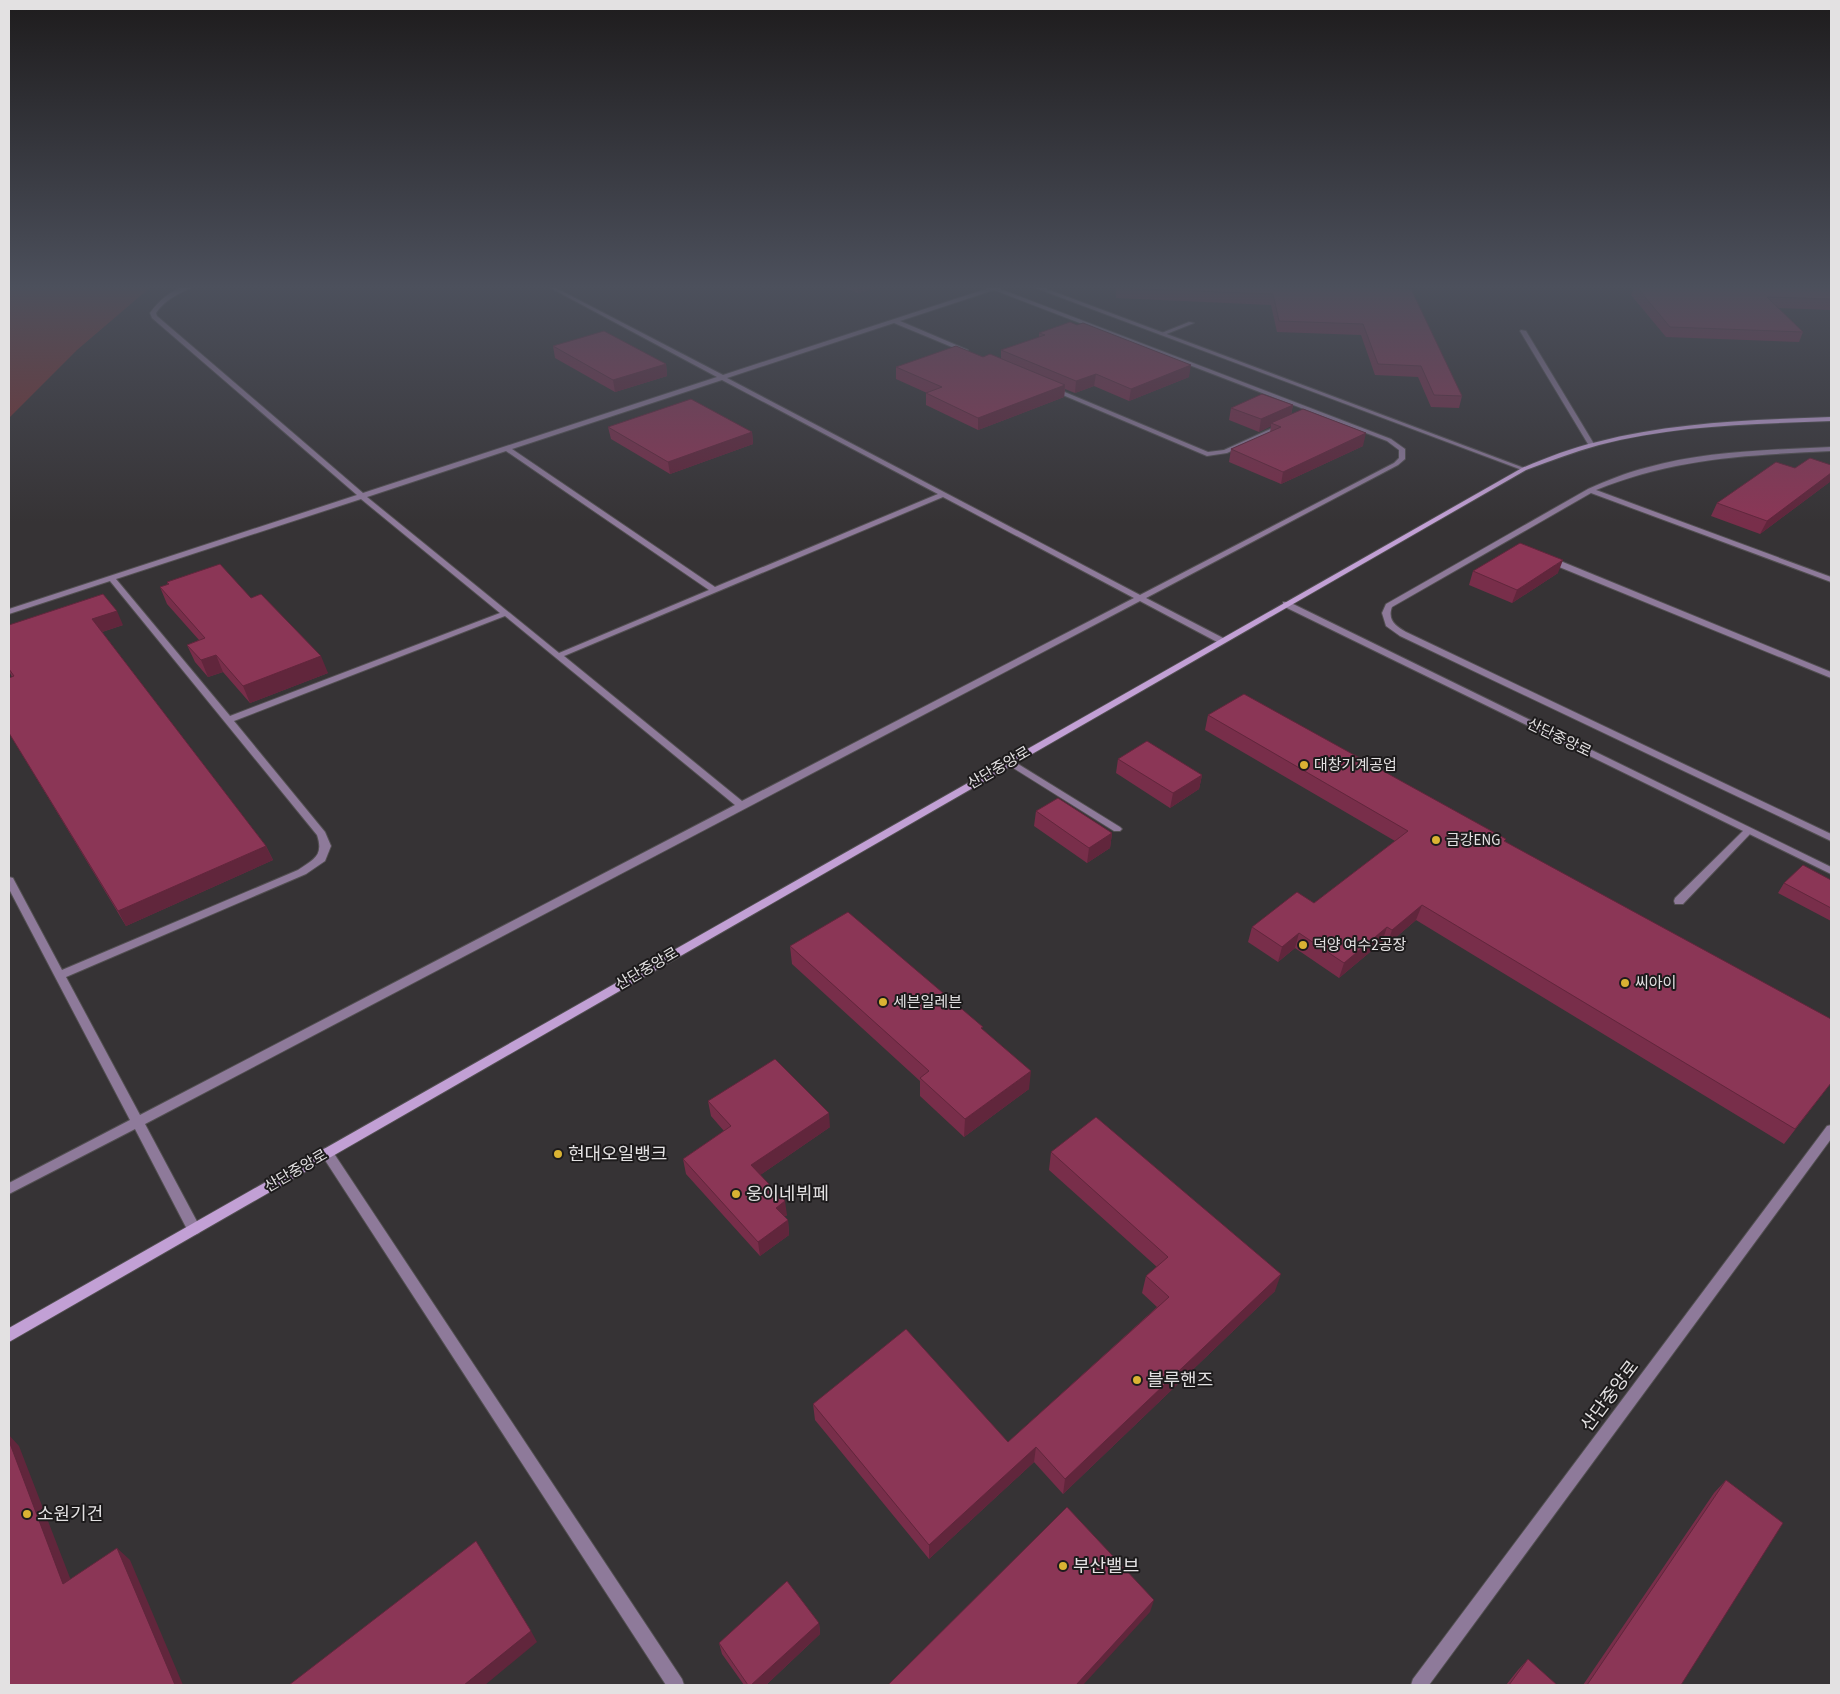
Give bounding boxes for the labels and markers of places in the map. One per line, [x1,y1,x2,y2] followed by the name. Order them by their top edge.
[1314,755,1397,776] place label: 대창기계공업
[1298,759,1310,771] marker: 대창기계공업
[1446,830,1500,851] place label: 금강ENG
[1430,834,1442,846] marker: 금강ENG
[1313,935,1406,956] place label: 덕양 여수2공장
[1297,939,1309,951] marker: 덕양 여수2공장
[1635,973,1676,994] place label: 씨아이
[1619,977,1631,989] marker: 씨아이
[893,992,962,1013] place label: 세븐일레븐
[877,996,889,1008] marker: 세븐일레븐
[568,1142,667,1167] place label: 현대오일뱅크
[552,1148,564,1160] marker: 현대오일뱅크
[746,1182,829,1207] place label: 웅이네뷔페
[730,1188,742,1200] marker: 웅이네뷔페
[1147,1368,1213,1393] place label: 블루핸즈
[1131,1374,1143,1386] marker: 블루핸즈
[37,1502,103,1527] place label: 소원기건
[21,1508,33,1520] marker: 소원기건
[1073,1554,1139,1579] place label: 부산밸브
[1057,1560,1069,1572] marker: 부산밸브

